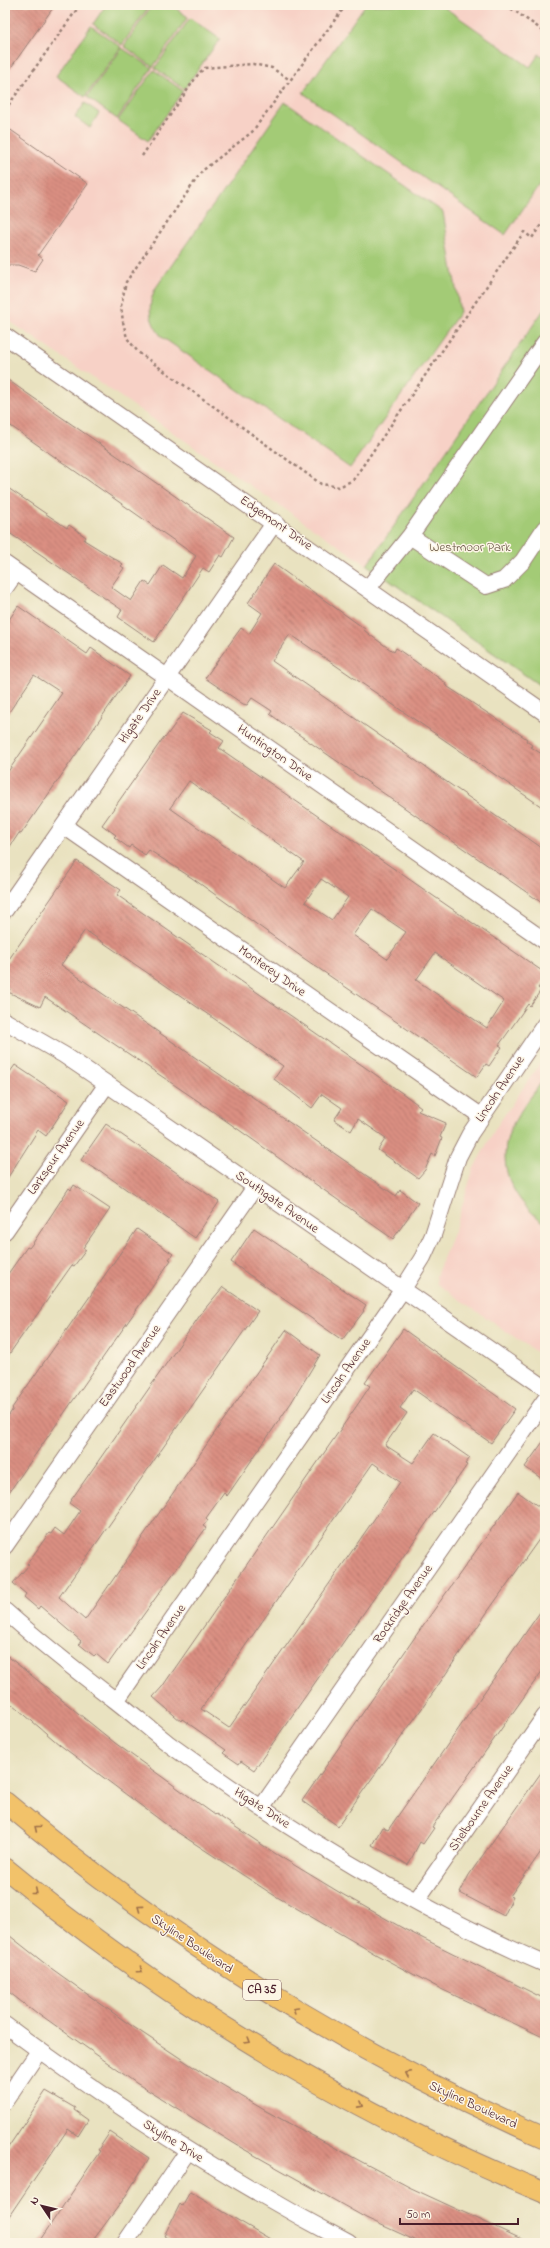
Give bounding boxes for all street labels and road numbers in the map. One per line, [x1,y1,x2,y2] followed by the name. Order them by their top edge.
[235,491,316,556] street label: Edgemont Drive
[114,684,167,748] street label: Higate Drive
[233,720,317,787] street label: Huntington Drive
[234,941,310,1002] street label: Monterey Drive
[471,1052,529,1126] street label: Lincoln Avenue
[23,1115,89,1199] street label: Larkspur Avenue
[231,1166,323,1239] street label: Southgate Avenue
[94,1321,166,1411] street label: Eastwood Avenue
[316,1334,376,1408] street label: Lincoln Avenue
[369,1560,438,1648] street label: Rockridge Avenue
[131,1600,191,1674] street label: Lincoln Avenue
[444,1761,518,1855] street label: Shelbourne Avenue
[230,1783,294,1834] street label: Higate Drive
[147,1909,237,1980] street label: Skyline Boulevard
[243,1980,281,2000] road number: CA 35
[425,2076,521,2135] street label: Skyline Boulevard
[138,2115,207,2168] street label: Skyline Drive

